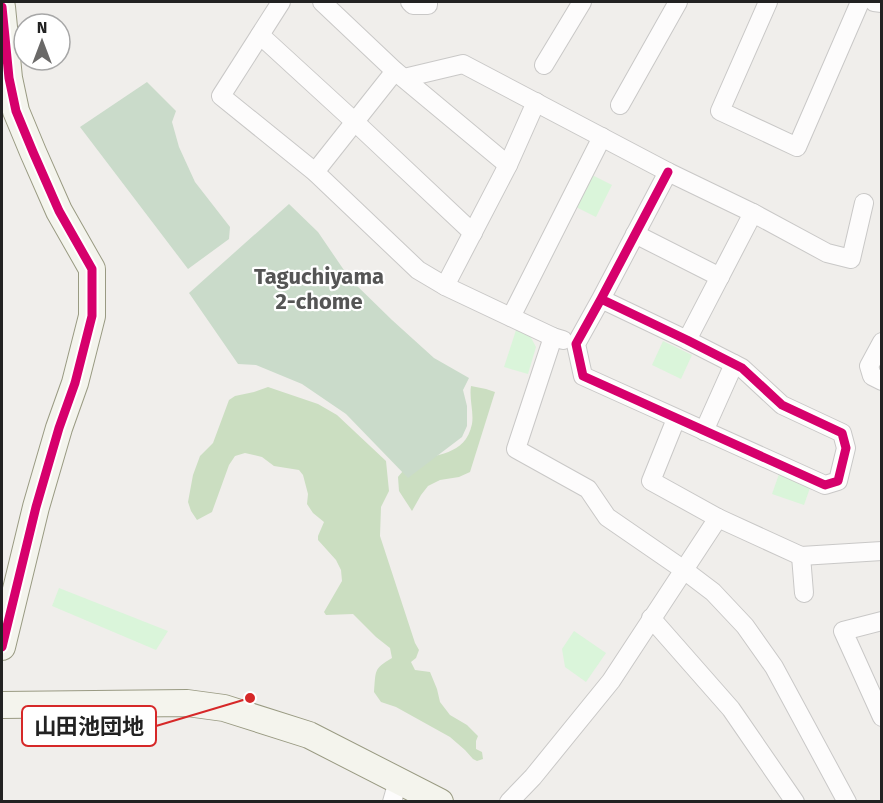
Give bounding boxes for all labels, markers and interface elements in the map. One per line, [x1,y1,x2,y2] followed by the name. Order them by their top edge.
[12,12,72,72] north arrow
[37,18,47,37] text: N
[254,263,384,315] district label: Taguchiyama 2-chome
[22,706,156,746] callout: 山田池団地
[34,713,144,740] text: 山田池団地

